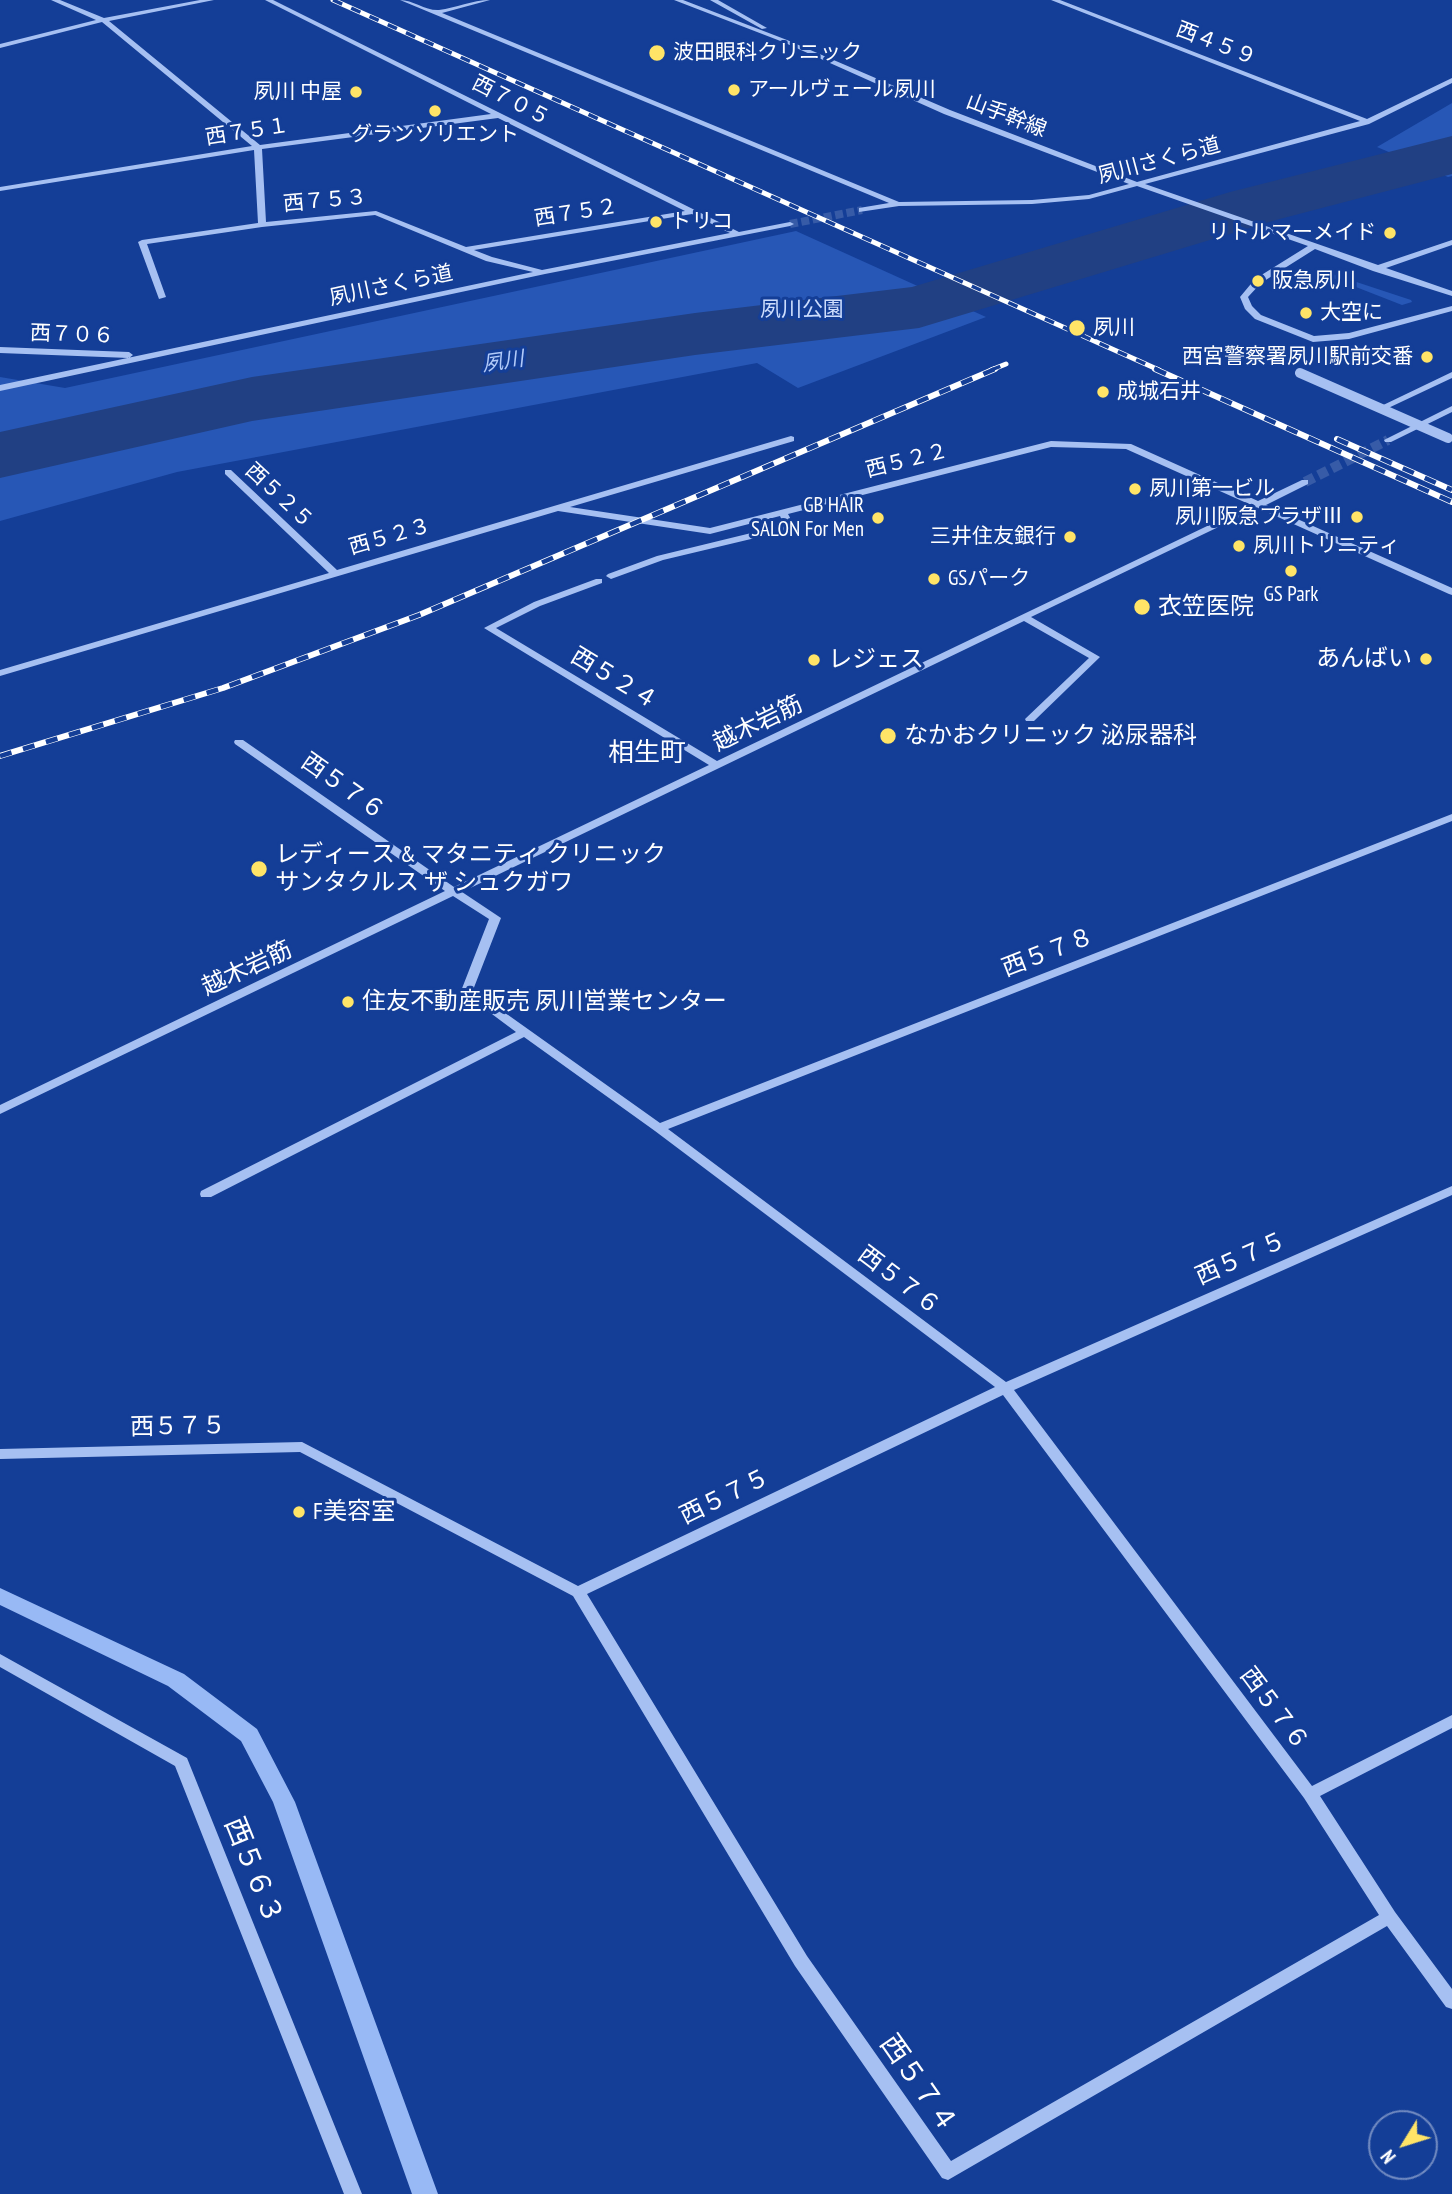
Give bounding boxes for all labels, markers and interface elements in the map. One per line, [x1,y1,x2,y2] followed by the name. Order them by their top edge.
[1172,17,1260,71] street label: 西４５９
[673,40,862,66] place label: 波田眼科クリニック
[647,43,667,63] marker: 波田眼科クリニック
[468,71,554,131] street label: 西７０５
[748,77,936,103] place label: アールヴェール夙川
[254,79,342,105] place label: 夙川 中屋
[726,82,742,98] marker: アールヴェール夙川
[348,84,364,100] marker: 夙川 中屋
[962,89,1050,143] street label: 山手幹線
[427,103,443,119] marker: グランソリエント
[204,113,290,151] street label: 西７５１
[351,122,519,148] place label: グランソリエント
[1095,133,1223,189] street label: 夙川さくら道
[282,185,368,217] street label: 西７５３
[533,194,619,232] street label: 西７５２
[670,209,733,235] place label: トリコ
[648,214,664,230] marker: トリコ
[1208,220,1376,246] place label: リトルマーメイド
[1382,225,1398,241] marker: リトルマーメイド
[327,261,455,311] street label: 夙川さくら道
[1272,268,1356,294] place label: 阪急夙川
[1250,273,1266,289] marker: 阪急夙川
[760,297,844,323] park label: 夙川公園
[1320,300,1383,326] place label: 大空に
[1298,305,1314,321] marker: 大空に
[1093,315,1135,341] place label: 夙川
[1067,318,1087,338] marker: 夙川
[30,321,114,349] street label: 西７０６
[1182,344,1413,370] place label: 西宮警察署夙川駅前交番
[480,347,526,377] water label: 夙川
[1419,349,1435,365] marker: 西宮警察署夙川駅前交番
[1117,379,1201,405] place label: 成城石井
[1095,384,1111,400] marker: 成城石井
[863,439,951,483] street label: 西５２２
[240,458,318,534] street label: 西５２５
[1149,476,1275,502] place label: 夙川第一ビル
[1127,481,1143,497] marker: 夙川第一ビル
[751,493,864,543] place label: GB HAIR SALON For Men
[1175,504,1343,530] place label: 夙川阪急プラザⅢ
[1349,509,1365,525] marker: 夙川阪急プラザⅢ
[870,510,886,526] marker: GB HAIR SALON For Men
[346,513,434,561] street label: 西５２３
[930,524,1056,550] place label: 三井住友銀行
[1062,529,1078,545] marker: 三井住友銀行
[1253,533,1400,559] place label: 夙川トリニティ
[1231,538,1247,554] marker: 夙川トリニティ
[1283,563,1299,579] marker: GS Park
[948,566,1030,592] place label: GSパーク
[926,571,942,587] marker: GSパーク
[1264,582,1318,608] place label: GS Park
[1158,593,1254,621] place label: 衣笠医院
[1132,597,1152,617] marker: 衣笠医院
[565,642,663,716] street label: 西５２４
[1316,645,1412,673] place label: あんばい
[828,646,924,674] place label: レジェス
[1418,651,1434,667] marker: あんばい
[806,652,822,668] marker: レジェス
[709,690,807,758] street label: 越木岩筋
[904,722,1197,750] place label: なかおクリニック 泌尿器科
[878,726,898,746] marker: なかおクリニック 泌尿器科
[608,738,686,770] district label: 相生町
[295,748,391,826] street label: 西５７６
[275,841,666,897] place label: レディース & マタニティ クリニック サンタクルス ザ シュクガワ
[249,859,269,879] marker: レディース & マタニティ クリニック サンタクルス ザ シュクガワ
[998,922,1098,984] street label: 西５７８
[197,936,297,1002] street label: 越木岩筋
[362,988,727,1016] place label: 住友不動産販売 夙川営業センター
[340,994,356,1010] marker: 住友不動産販売 夙川営業センター
[1191,1226,1291,1292] street label: 西５７５
[852,1241,946,1321] street label: 西５７６
[130,1412,226,1442] street label: 西５７５
[676,1463,774,1531] street label: 西５７５
[313,1498,395,1526] place label: F美容室
[291,1504,307,1520] marker: F美容室
[1234,1662,1314,1756] street label: 西５７６
[216,1813,290,1929] street label: 西５６３
[872,2028,964,2140] street label: 西５７４
[1368,2110,1438,2180] north arrow
[1375,2145,1401,2168] text: N

